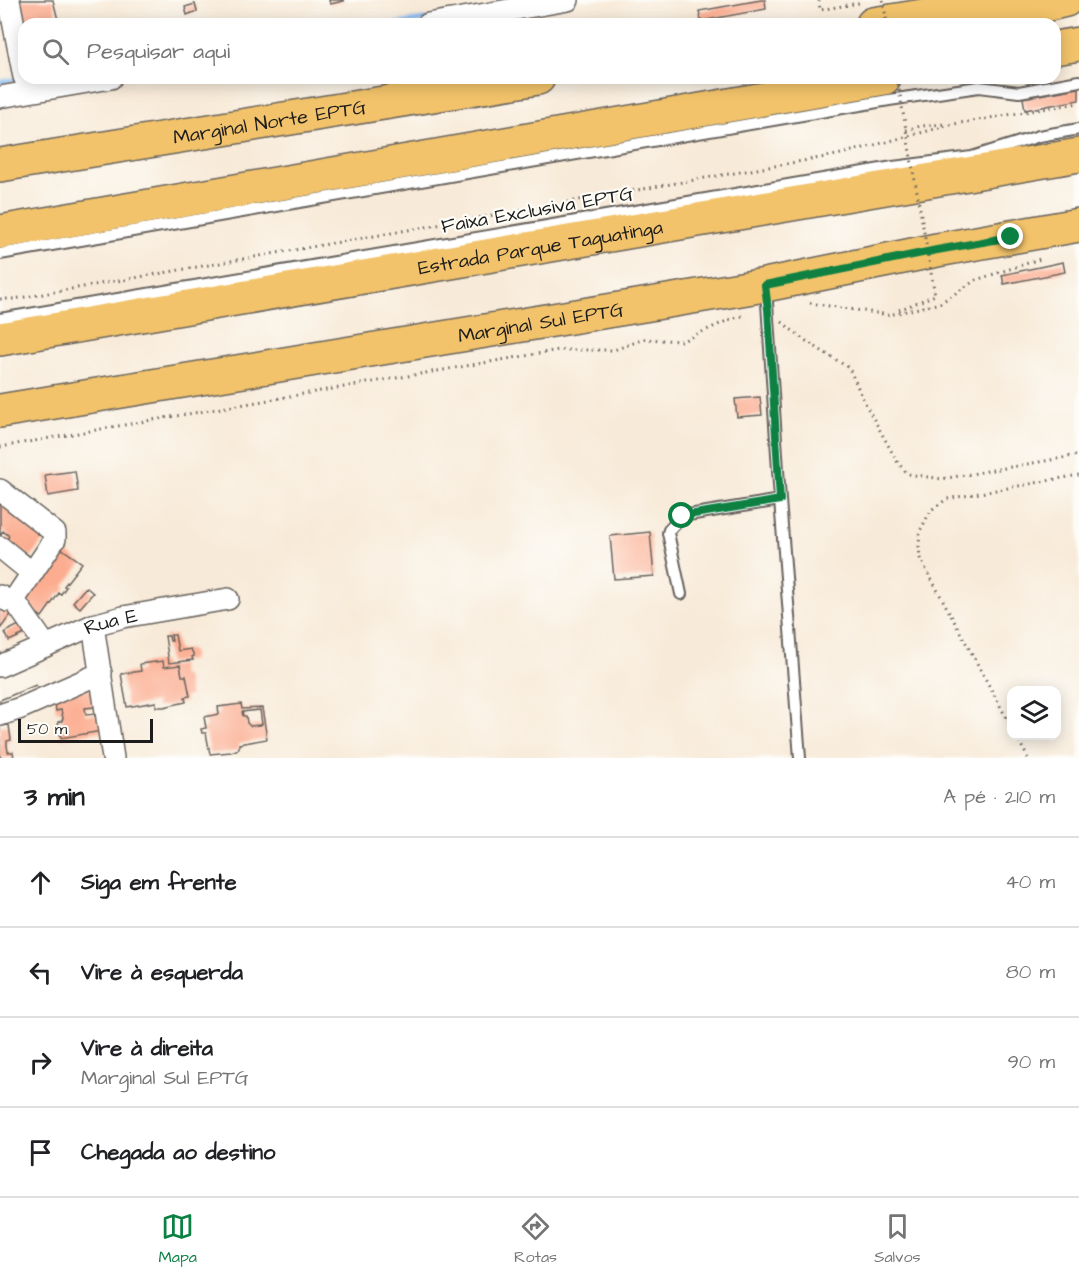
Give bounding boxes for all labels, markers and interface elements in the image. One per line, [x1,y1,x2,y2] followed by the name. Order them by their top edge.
[18,18,1061,84] search box
[39,35,72,68] icon: search
[87,36,230,67] text: Pesquisar aqui
[171,93,368,152] street label: Marginal Norte EPTG
[439,179,635,241] street label: Faixa Exclusiva EPTG
[416,213,665,283] street label: Estrada Parque Taguatinga
[997,223,1023,249] route end
[456,295,626,350] street label: Marginal Sul EPTG
[668,502,694,528] route start
[80,602,140,642] street label: Rua E
[1007,686,1061,740] map controls
[1007,686,1061,740] button: layers
[18,716,153,744] scale bar
[27,718,67,740] text: 50 m
[24,779,85,815] text: 3 min
[943,783,1055,811] text: A pé · 210 m
[24,866,57,899] icon: ahead
[81,867,237,898] text: Siga em frente
[1005,868,1055,896] text: 40 m
[24,956,57,989] icon: left
[81,957,243,988] text: Vire à esquerda
[1006,958,1055,986] text: 80 m
[81,1033,213,1064] text: Vire à direita
[24,1046,57,1079] icon: right
[1007,1048,1055,1076] text: 90 m
[81,1064,248,1092] text: Marginal Sul EPTG
[24,1136,57,1169] icon: arrive
[81,1137,275,1168] text: Chegada ao destino
[159,1210,197,1268] tab: Mapa
[514,1210,557,1268] tab: Rotas
[874,1210,920,1268] tab: Salvos

